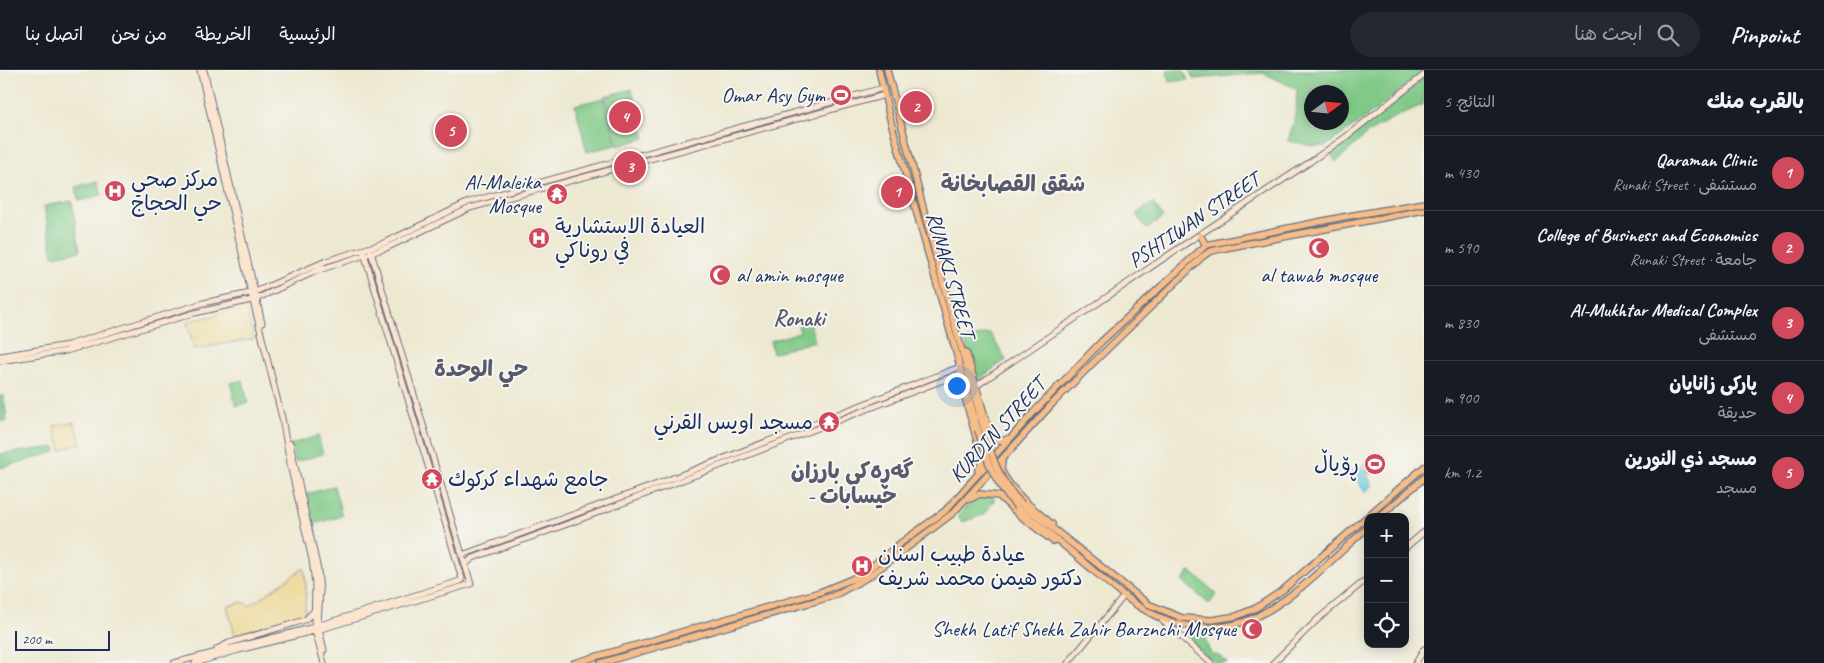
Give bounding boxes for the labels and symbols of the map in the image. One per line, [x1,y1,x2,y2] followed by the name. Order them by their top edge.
[721,82,826,108] place label: Omar Asy Gym
[829,83,853,107] sports icon: Omar Asy Gym
[1304,85,1349,130] north arrow
[900,88,932,126] pin: 2
[609,98,641,136] pin: 4
[435,112,467,150] pin: 5
[614,148,646,186] pin: 3
[1123,164,1268,274] street label: PSHTIWAN STREET
[131,166,222,222] place label: مركز صحي حي الحجاج
[465,169,543,219] place label: Al-Maleika Mosque
[941,170,1085,198] district label: شقق القصابخانة
[881,173,913,211] pin: 1
[103,179,127,203] hospital icon: مركز صحي حي الحجاج
[545,182,569,206] temple icon: Al-Maleika Mosque
[921,209,983,345] street label: RUNAKI STREET
[555,213,705,269] place label: العيادة الاستشارية في روناكي
[527,226,551,250] hospital icon: العيادة الاستشارية في روناكي
[1307,236,1331,260] mosque icon: al tawab mosque
[736,262,844,288] place label: al amin mosque
[1261,262,1379,288] place label: al tawab mosque
[708,263,732,287] mosque icon: al amin mosque
[773,305,827,333] district label: Ronaki
[434,355,528,388] district label: حي الوحدة
[943,369,1054,487] street label: KURDIN STREET
[944,373,970,399] your location
[654,409,813,441] place label: مسجد اويس القرني
[817,410,841,434] temple icon: مسجد اويس القرني
[1314,448,1359,481] place label: ڕۆیاڵ
[1363,452,1387,476] sports icon: ڕۆیاڵ
[791,457,914,510] district label: گەڕەکی بارزان - حیسابات
[448,466,609,494] place label: جامع شهداء كركوك
[420,467,444,491] temple icon: جامع شهداء كركوك
[878,541,1083,591] place label: عيادة طبيب اسنان دكتور هيمن محمد شريف
[850,554,874,578] hospital icon: عيادة طبيب اسنان دكتور هيمن محمد شريف
[932,616,1237,642] place label: Shekh Latif Shekh Zahir Barznchi Mosque
[1240,617,1264,641] mosque icon: Shekh Latif Shekh Zahir Barznchi Mosque
[15,628,110,651] scale bar

